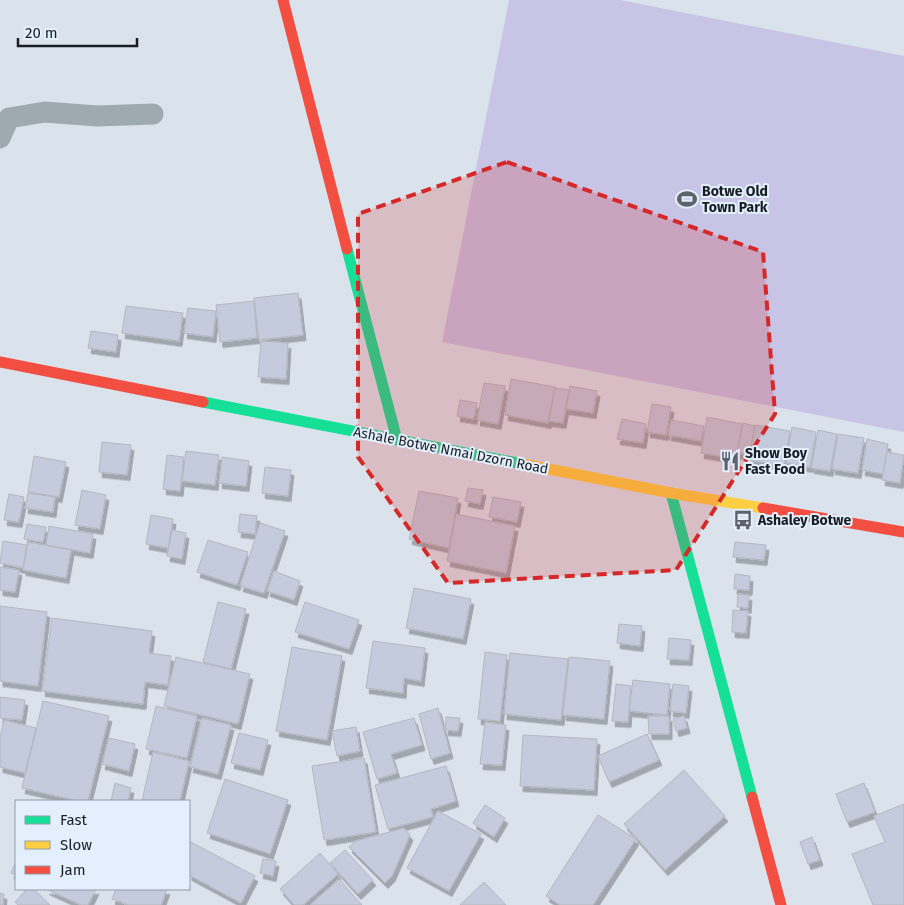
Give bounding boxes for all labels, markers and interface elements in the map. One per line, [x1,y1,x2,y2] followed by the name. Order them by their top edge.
[18,15,136,47] scale bar
[25,24,58,42] text: 20 m
[702,183,768,216] place label: Botwe Old Town Park
[676,188,698,210] sports icon: Botwe Old Town Park
[352,423,550,478] street label: Ashale Botwe Nmai Dzorn Road
[745,445,808,478] place label: Show Boy Fast Food
[719,450,741,472] restaurant icon: Show Boy Fast Food
[732,509,754,531] bus stop icon: Ashaley Botwe
[757,512,852,529] place label: Ashaley Botwe
[15,800,190,890] legend
[60,811,87,829] text: Fast
[60,836,92,854] text: Slow
[60,861,86,879] text: Jam

